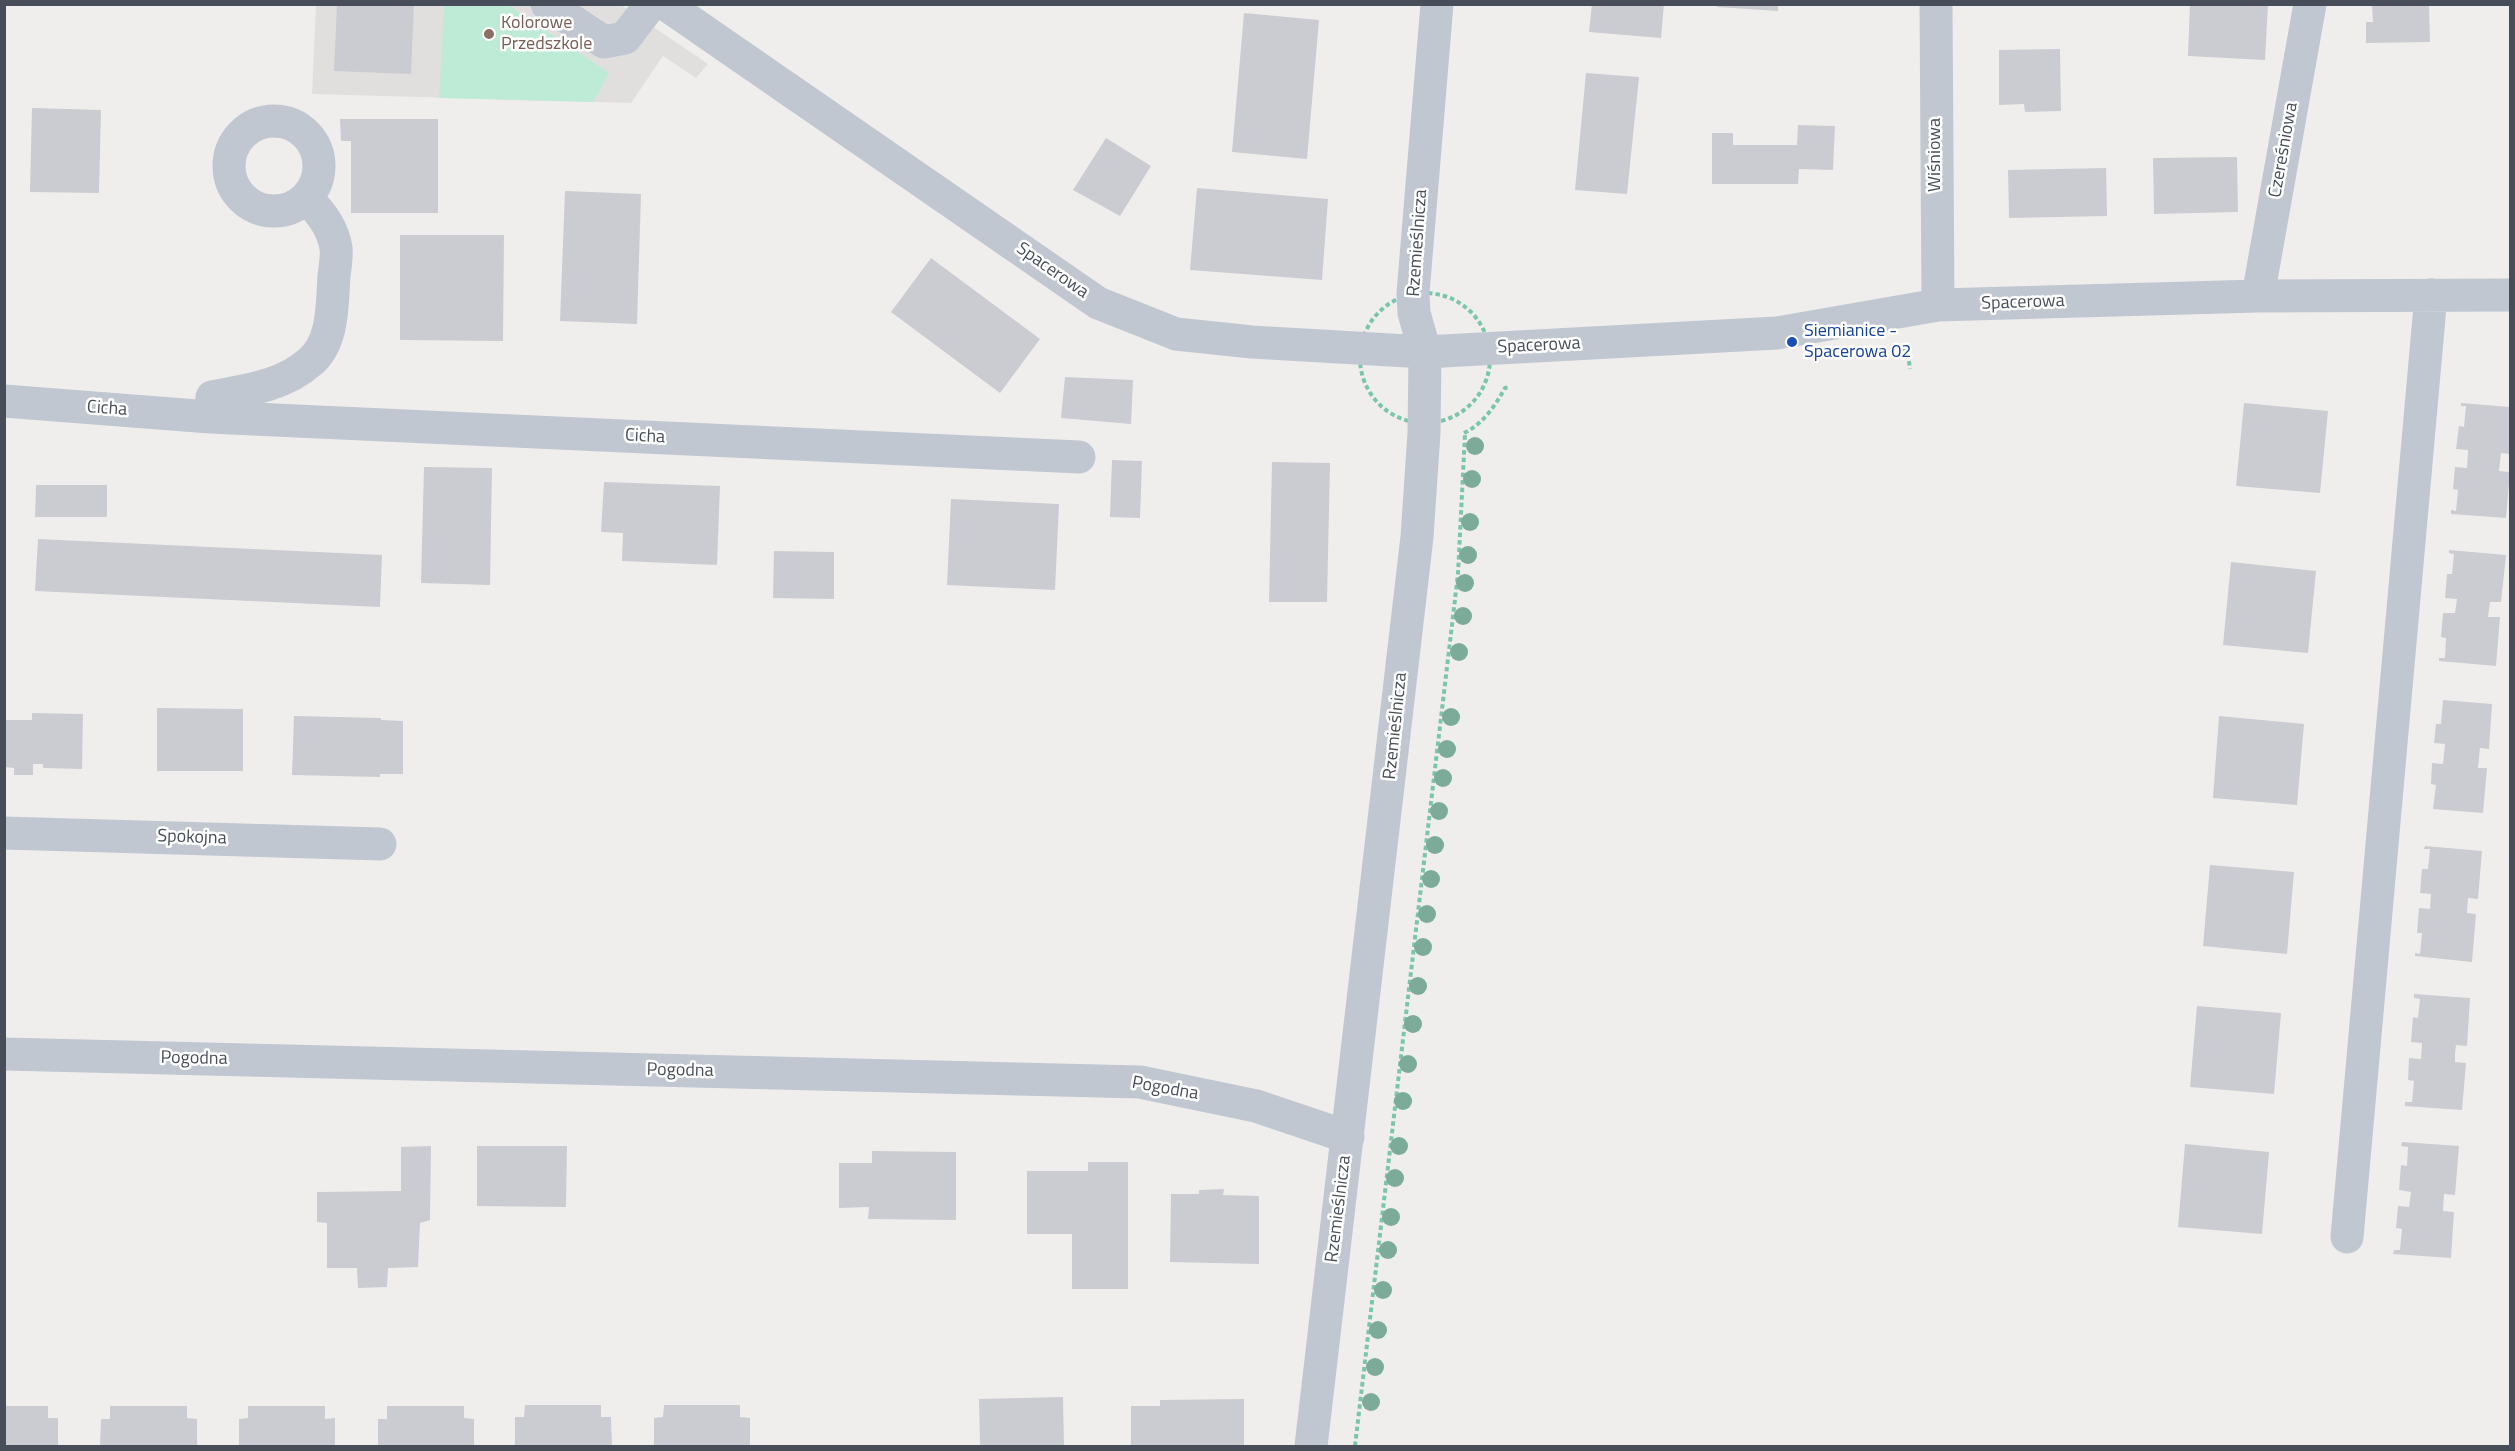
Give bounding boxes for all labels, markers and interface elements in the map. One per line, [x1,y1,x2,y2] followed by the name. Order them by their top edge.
[501,13,592,56] place label: Kolorowe Przedszkole
[482,27,496,41] marker: Kolorowe Przedszkole
[2265,101,2303,199] street label: Czereśniowa
[1925,118,1947,192] street label: Wiśniowa
[1403,189,1433,297] street label: Rzemieślnicza
[1012,238,1092,304] street label: Spacerowa
[1981,291,2065,315] street label: Spacerowa
[1804,321,1911,364] place label: Siemianice - Spacerowa 02
[1497,333,1581,359] street label: Spacerowa
[1785,335,1799,349] marker: Siemianice - Spacerowa 02
[86,397,128,421] street label: Cicha
[624,425,666,449] street label: Cicha
[1380,671,1412,781] street label: Rzemieślnicza
[157,826,227,850] street label: Spokojna
[160,1048,228,1070] street label: Pogodna
[646,1060,714,1082] street label: Pogodna
[1130,1073,1200,1105] street label: Pogodna
[1322,1154,1356,1264] street label: Rzemieślnicza

